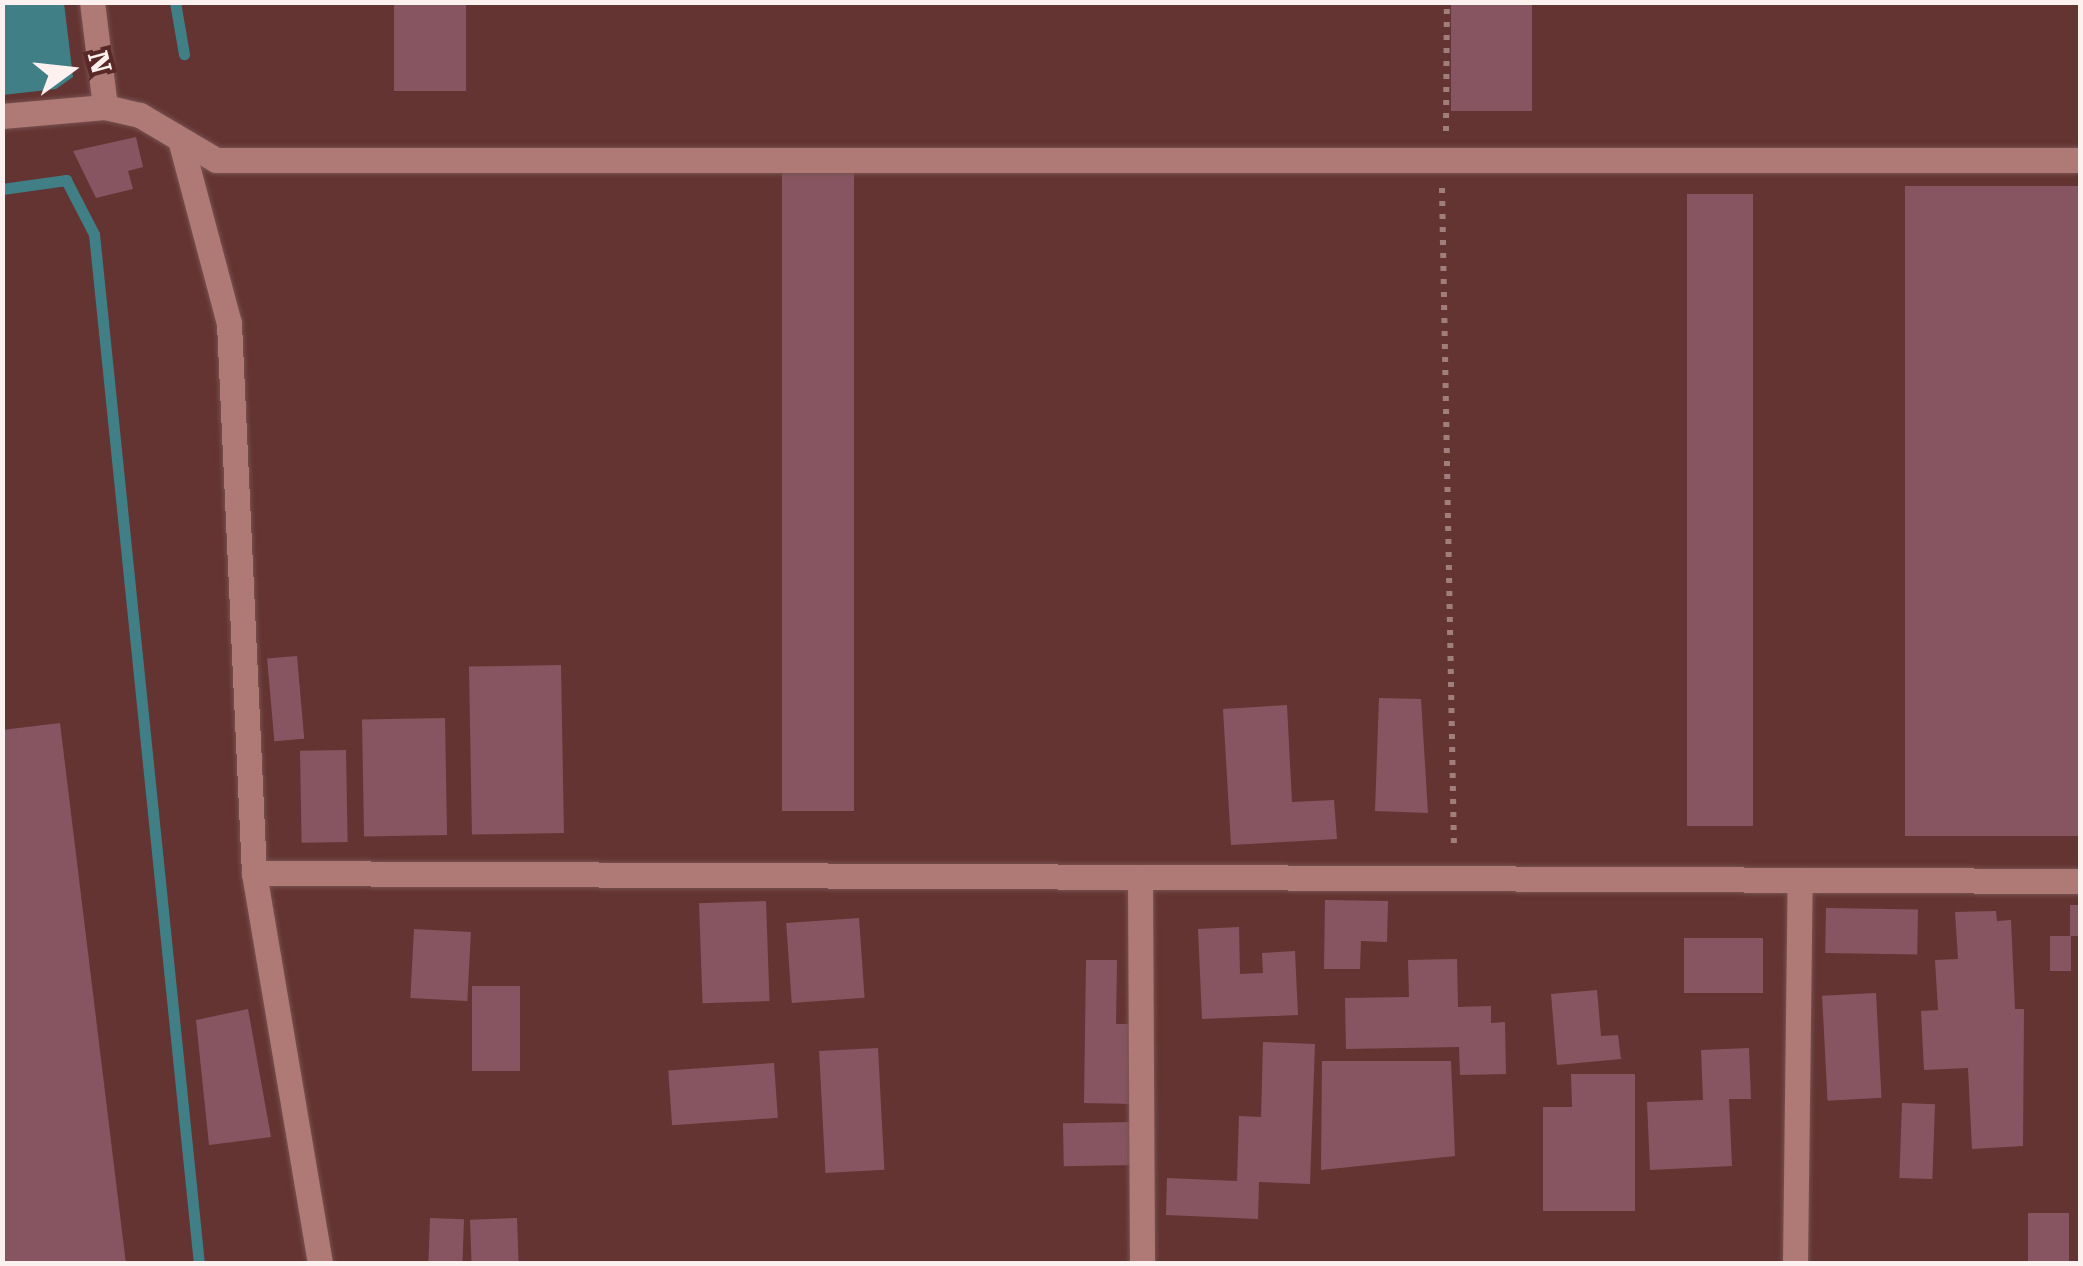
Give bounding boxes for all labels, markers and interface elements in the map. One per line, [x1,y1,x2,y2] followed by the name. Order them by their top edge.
[20,20,120,120] north arrow
[81,47,118,77] text: N

